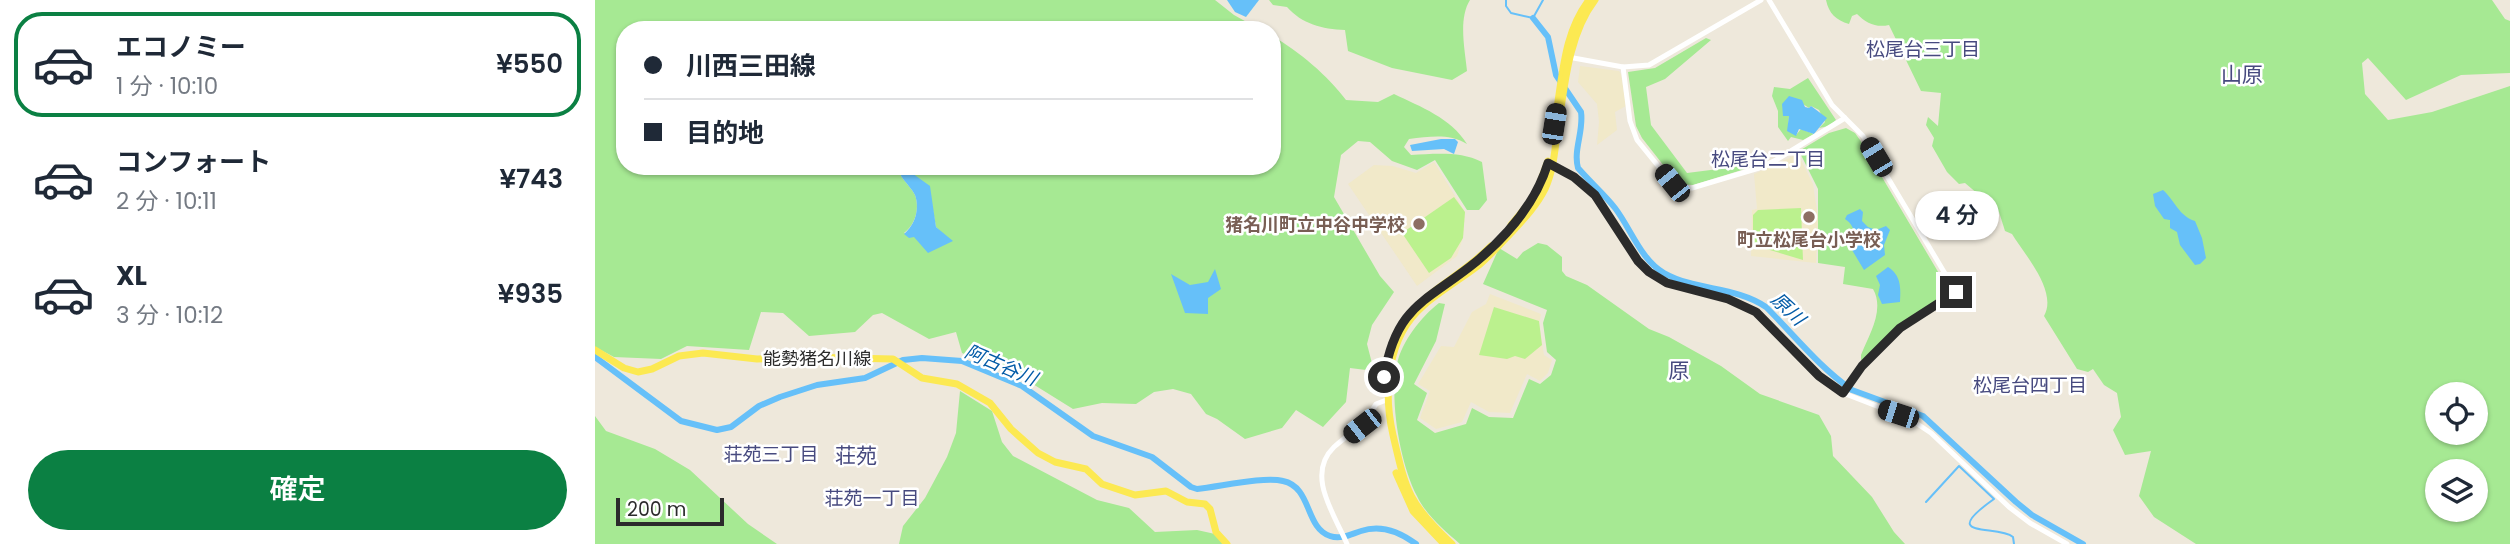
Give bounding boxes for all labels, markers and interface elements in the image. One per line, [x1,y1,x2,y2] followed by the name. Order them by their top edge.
[116,29,246,65] text: エコノミー
[32,33,95,96] icon: car
[1866,36,1980,63] district label: 松尾台三丁目
[496,46,563,82] text: ¥550
[686,48,816,84] text: 川西三田線
[2221,60,2263,89] district label: 山原
[116,70,218,102] text: 1 分 · 10:10
[1541,102,1568,146] car
[686,115,764,151] text: 目的地
[1857,134,1896,180] car
[116,144,271,180] text: コンフォート
[1711,146,1825,173] district label: 松尾台二丁目
[32,148,95,211] icon: car
[1651,160,1694,206] car
[499,161,563,197] text: ¥743
[116,185,217,217] text: 2 分 · 10:11
[1914,190,1998,240] callout: 4 分
[1935,199,1979,231] text: 4 分
[1801,209,1817,225] marker: 町立松尾台小学校
[1225,212,1405,237] place label: 猪名川町立中谷中学校
[1411,216,1427,232] marker: 猪名川町立中谷中学校
[1737,227,1881,252] place label: 町立松尾台小学校
[116,258,147,294] text: XL
[32,263,95,326] icon: car
[498,276,563,312] text: ¥935
[1940,276,1972,308] route end
[1765,286,1813,333] water label: 原川
[116,299,223,331] text: 3 分 · 10:12
[961,338,1043,393] water label: 阿古谷川
[763,346,871,371] street label: 能勢猪名川線
[1669,356,1690,385] district label: 原
[1368,361,1400,393] route start
[1973,372,2087,399] district label: 松尾台四丁目
[2425,382,2488,522] map controls
[2425,382,2488,445] button: locate
[1875,398,1922,430] car
[1339,405,1386,447] car
[723,441,819,468] district label: 荘苑三丁目
[835,441,877,470] district label: 荘苑
[28,450,567,530] button: 確定
[2425,459,2488,522] button: layers
[824,485,920,512] district label: 荘苑一丁目
[616,495,725,527] scale bar
[627,496,686,523] text: 200 m

